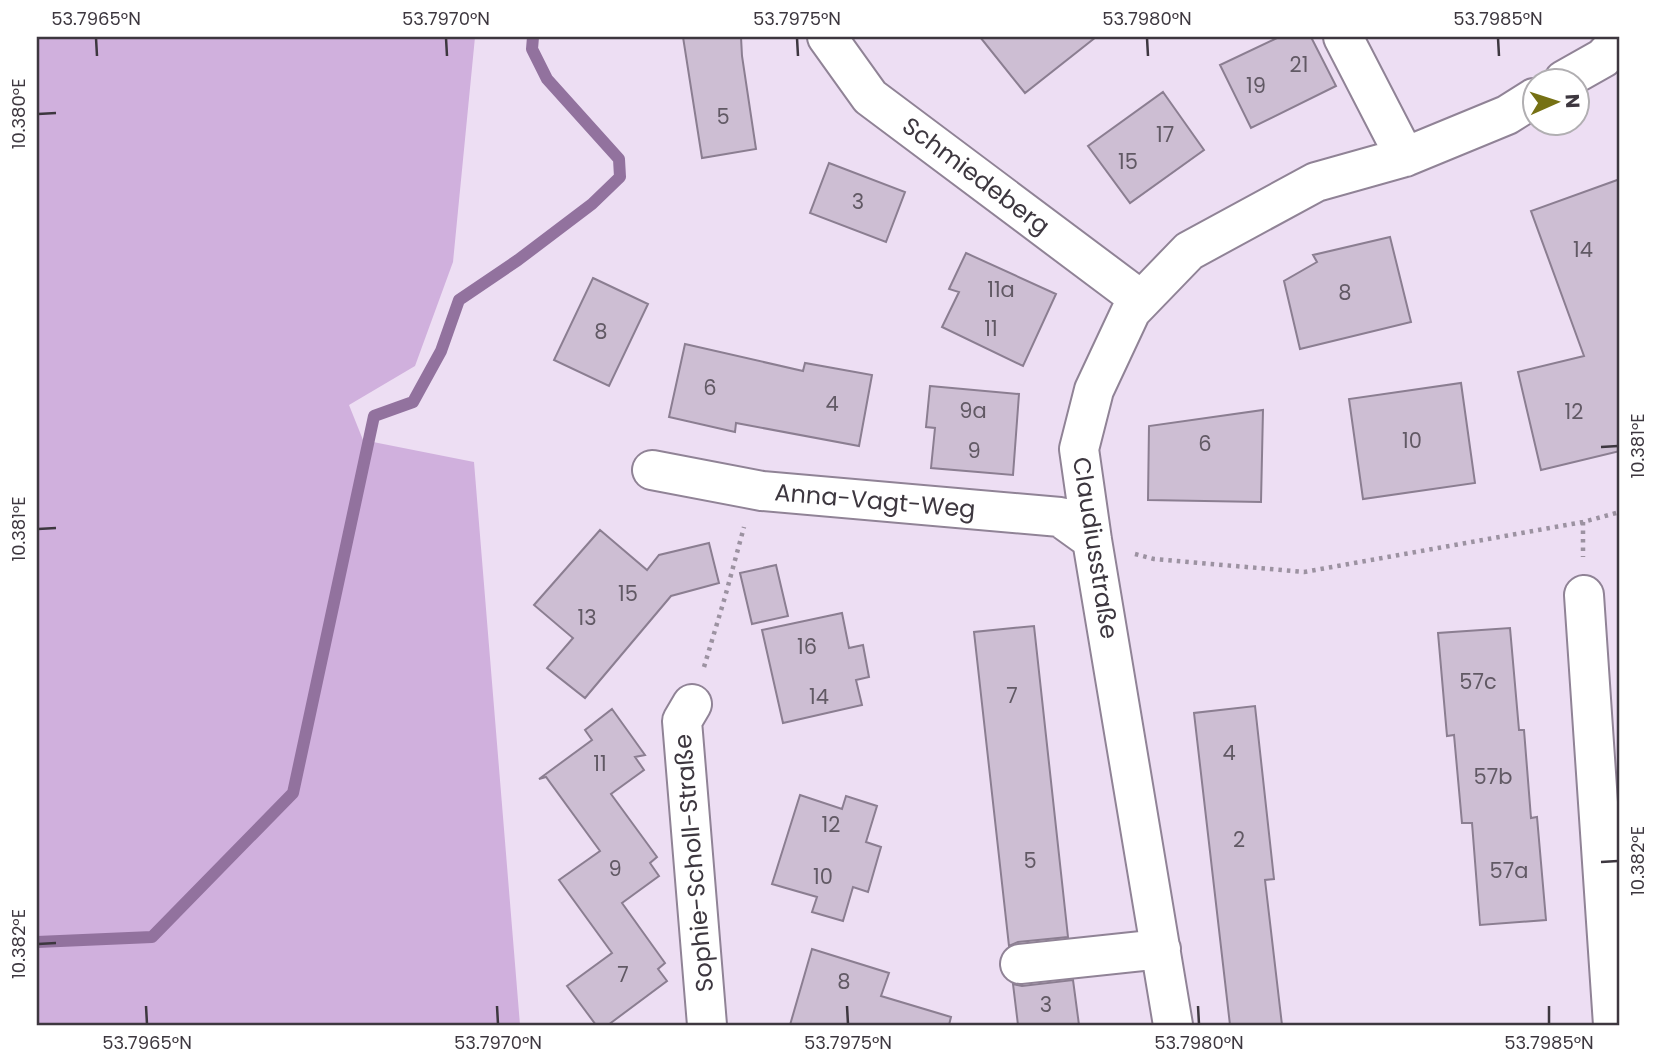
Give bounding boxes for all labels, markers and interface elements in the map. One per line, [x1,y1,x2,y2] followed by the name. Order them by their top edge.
[51,6,141,31] text: 53.7965°N
[402,6,490,31] text: 53.7970°N
[753,6,841,31] text: 53.7975°N
[1102,6,1192,31] text: 53.7980°N
[1453,6,1543,31] text: 53.7985°N
[1290,50,1308,79] house number: 21
[1520,66,1590,136] north arrow
[1246,71,1266,100] house number: 19
[6,79,31,149] text: 10.380°E
[1559,93,1586,109] text: N
[716,102,730,131] house number: 5
[896,109,1057,242] street label: Schmiedeberg
[1156,120,1174,149] house number: 17
[1118,147,1138,176] house number: 15
[852,187,864,216] house number: 3
[1573,235,1593,264] house number: 14
[987,275,1015,304] house number: 11a
[1338,278,1352,307] house number: 8
[984,314,998,343] house number: 11
[594,317,608,346] house number: 8
[703,373,717,402] house number: 6
[825,389,839,418] house number: 4
[959,396,987,425] house number: 9a
[1565,397,1583,426] house number: 12
[1625,413,1650,479] text: 10.381°E
[1402,426,1422,455] house number: 10
[1198,429,1212,458] house number: 6
[967,436,981,465] house number: 9
[1065,455,1126,641] street label: Claudiusstraße
[773,475,977,526] street label: Anna-Vagt-Weg
[6,496,31,562] text: 10.381°E
[618,579,638,608] house number: 15
[577,603,597,632] house number: 13
[797,632,817,661] house number: 16
[1459,667,1497,696] house number: 57c
[1006,681,1018,710] house number: 7
[809,682,829,711] house number: 14
[666,733,721,993] street label: Sophie-Scholl-Straße
[1222,738,1236,767] house number: 4
[593,749,607,778] house number: 11
[1474,762,1512,791] house number: 57b
[822,810,840,839] house number: 12
[1233,825,1245,854] house number: 2
[1625,826,1650,896] text: 10.382°E
[1023,846,1037,875] house number: 5
[608,854,622,883] house number: 9
[1490,856,1528,885] house number: 57a
[813,862,833,891] house number: 10
[6,909,31,979] text: 10.382°E
[617,960,629,989] house number: 7
[837,967,851,996] house number: 8
[1040,990,1052,1019] house number: 3
[102,1030,192,1055] text: 53.7965°N
[454,1030,542,1055] text: 53.7970°N
[804,1030,892,1055] text: 53.7975°N
[1154,1030,1244,1055] text: 53.7980°N
[1504,1030,1594,1055] text: 53.7985°N

